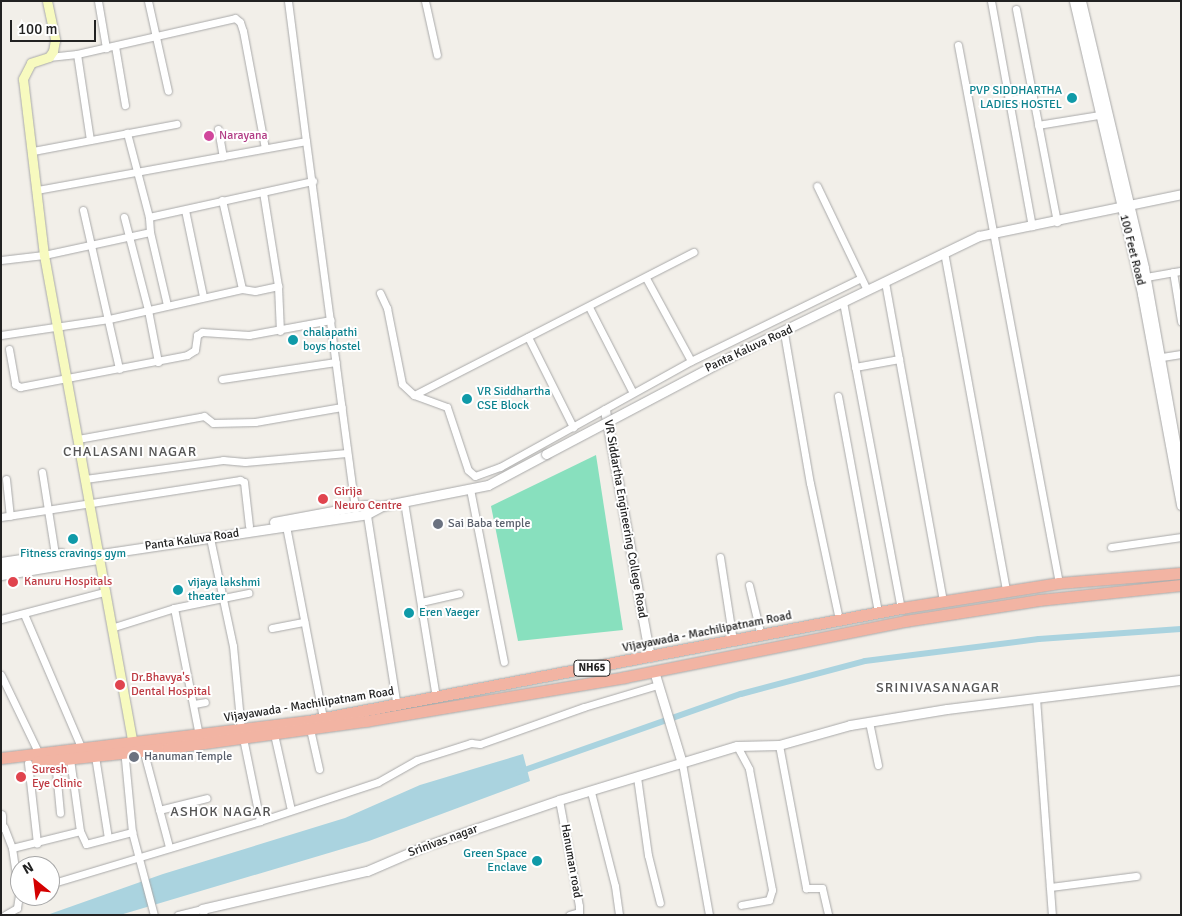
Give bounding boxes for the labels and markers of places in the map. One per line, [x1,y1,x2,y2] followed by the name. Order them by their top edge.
[969,84,1062,112] place label: PVP SIDDHARTHA LADIES HOSTEL
[1066,92,1078,104] marker: PVP SIDDHARTHA LADIES HOSTEL
[219,129,268,143] place label: Narayana
[203,130,215,142] marker: Narayana
[303,326,361,354] place label: chalapathi boys hostel
[287,334,299,346] marker: chalapathi boys hostel
[477,385,550,413] place label: VR Siddhartha CSE Block
[461,393,473,405] marker: VR Siddhartha CSE Block
[334,485,402,513] place label: Girija Neuro Centre
[316,492,330,506] marker: Girija Neuro Centre
[448,517,530,531] place label: Sai Baba temple
[432,518,444,530] marker: Sai Baba temple
[67,533,79,545] marker: Fitness cravings gym
[20,547,126,561] place label: Fitness cravings gym
[6,575,20,589] marker: Kanuru Hospitals
[24,575,112,589] place label: Kanuru Hospitals
[188,576,260,604] place label: vijaya lakshmi theater
[172,584,184,596] marker: vijaya lakshmi theater
[419,606,479,620] place label: Eren Yaeger
[403,607,415,619] marker: Eren Yaeger
[131,671,211,699] place label: Dr.Bhavya's Dental Hospital
[113,678,127,692] marker: Dr.Bhavya's Dental Hospital
[144,750,232,764] place label: Hanuman Temple
[128,751,140,763] marker: Hanuman Temple
[32,763,82,791] place label: Suresh Eye Clinic
[14,770,28,784] marker: Suresh Eye Clinic
[463,847,527,875] place label: Green Space Enclave
[531,855,543,867] marker: Green Space Enclave

